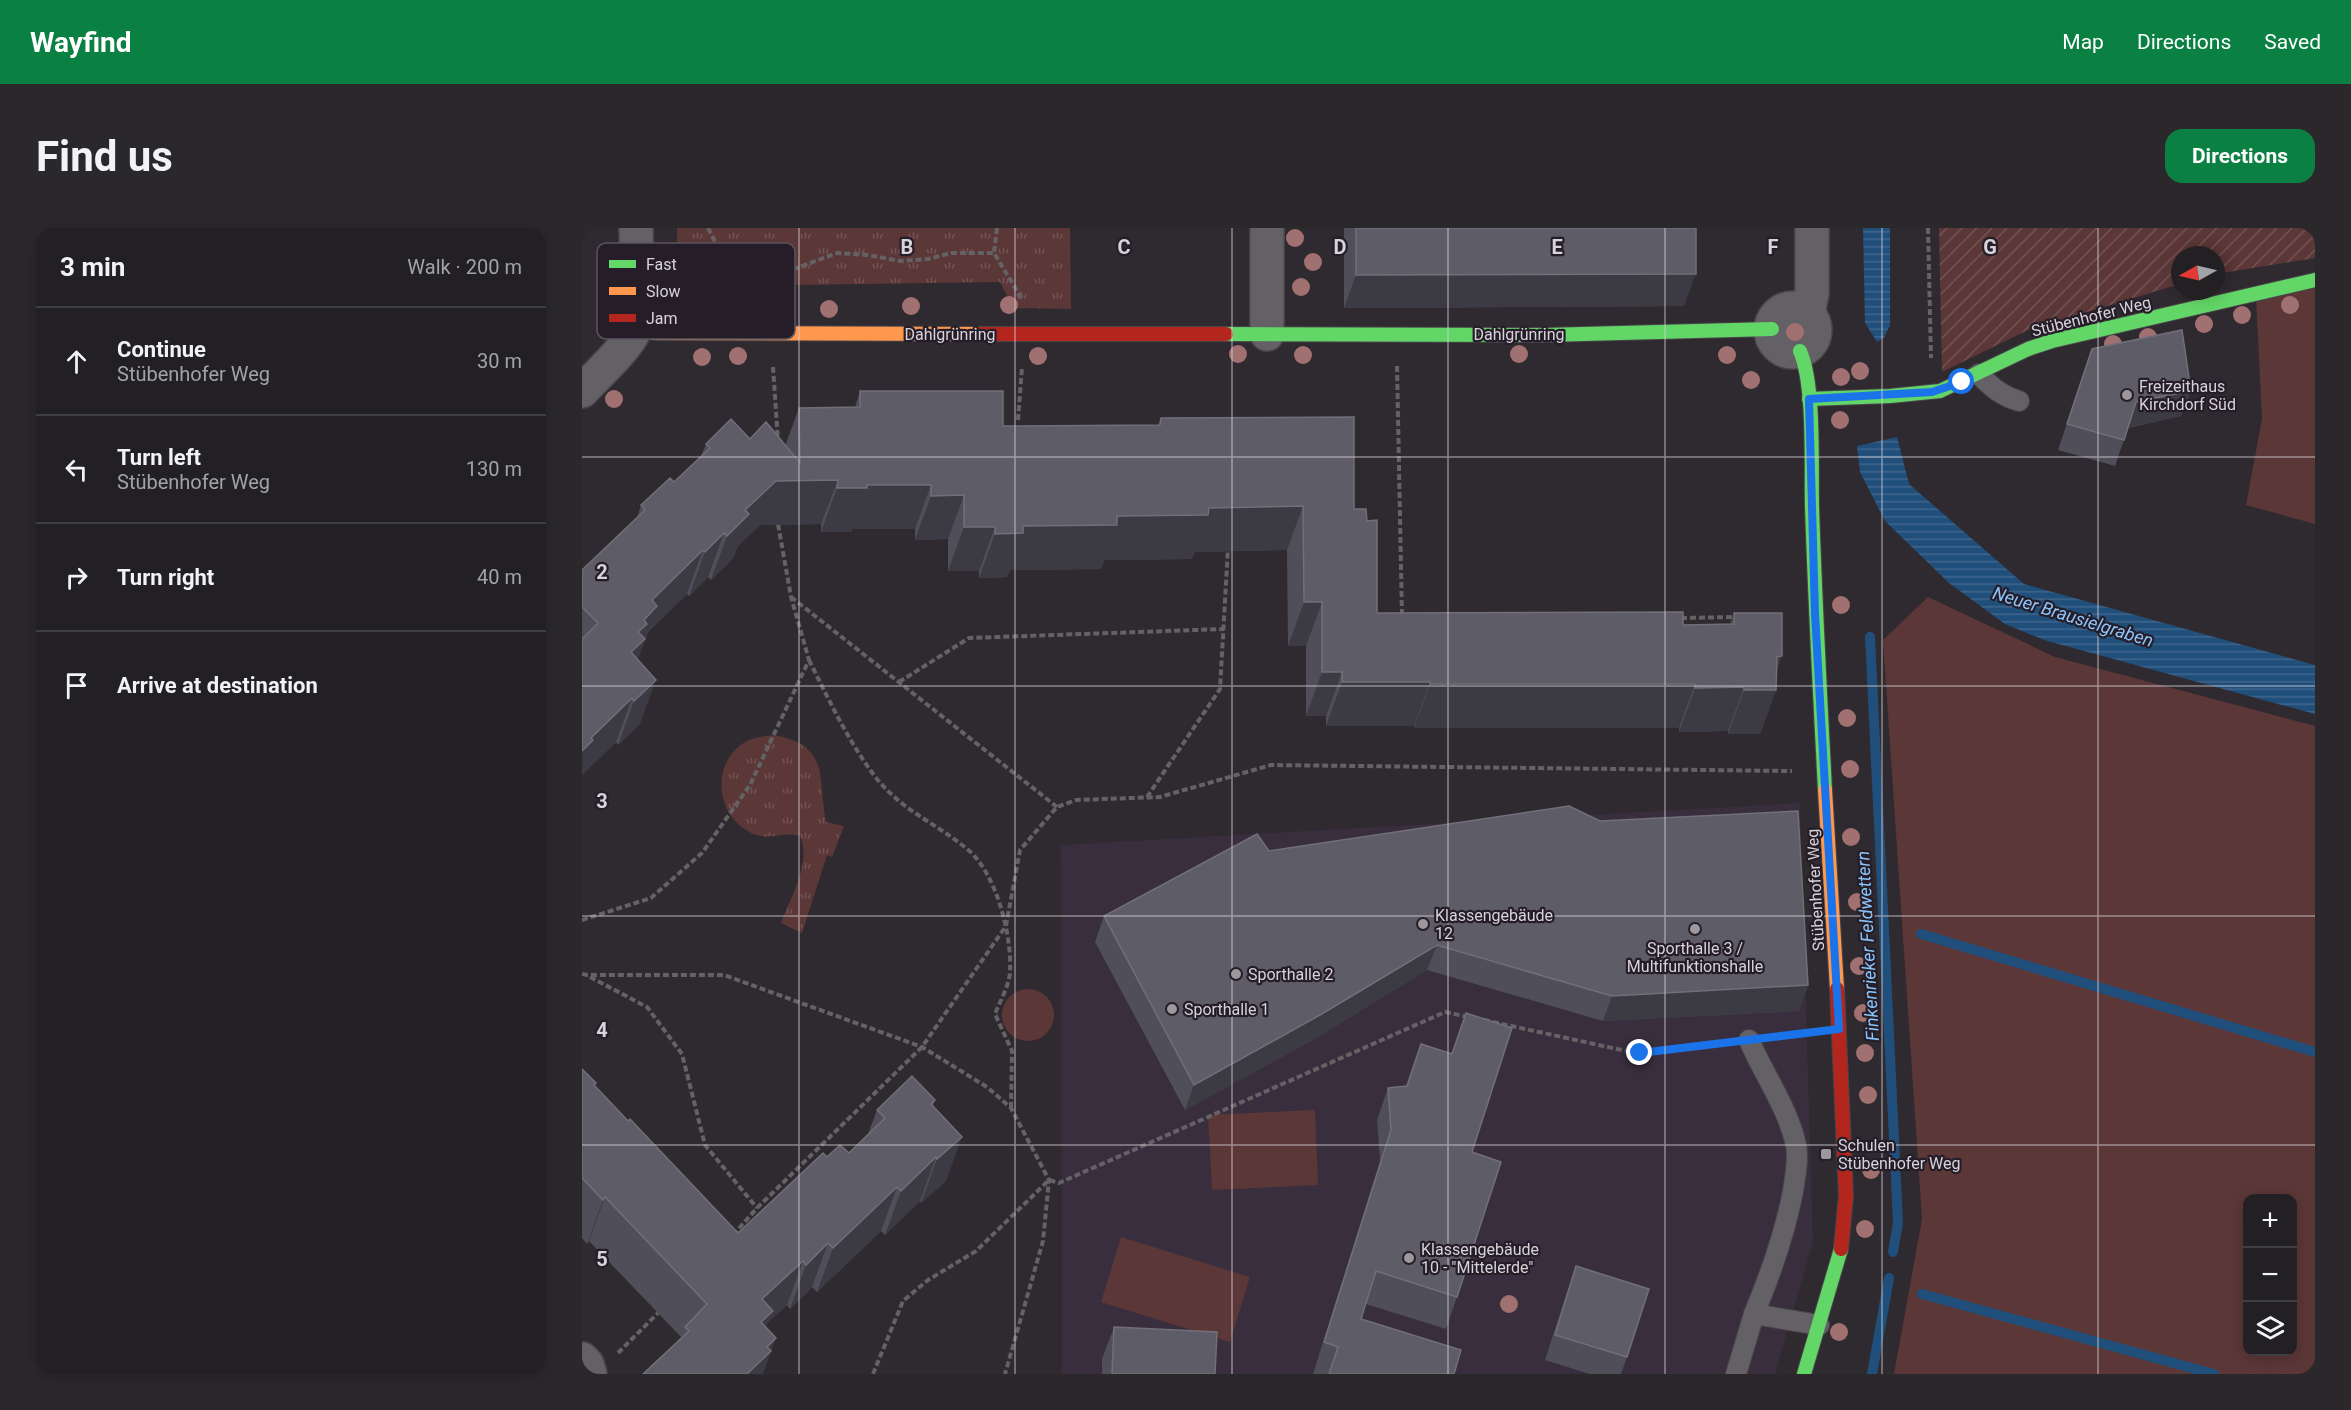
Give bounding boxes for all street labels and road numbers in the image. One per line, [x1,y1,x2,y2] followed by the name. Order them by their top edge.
[2029,292,2153,341] street label: Stübenhofer Weg
[904,325,996,344] street label: Dahlgrünring
[1473,325,1565,344] street label: Dahlgrünring
[1803,828,1828,952] street label: Stübenhofer Weg

